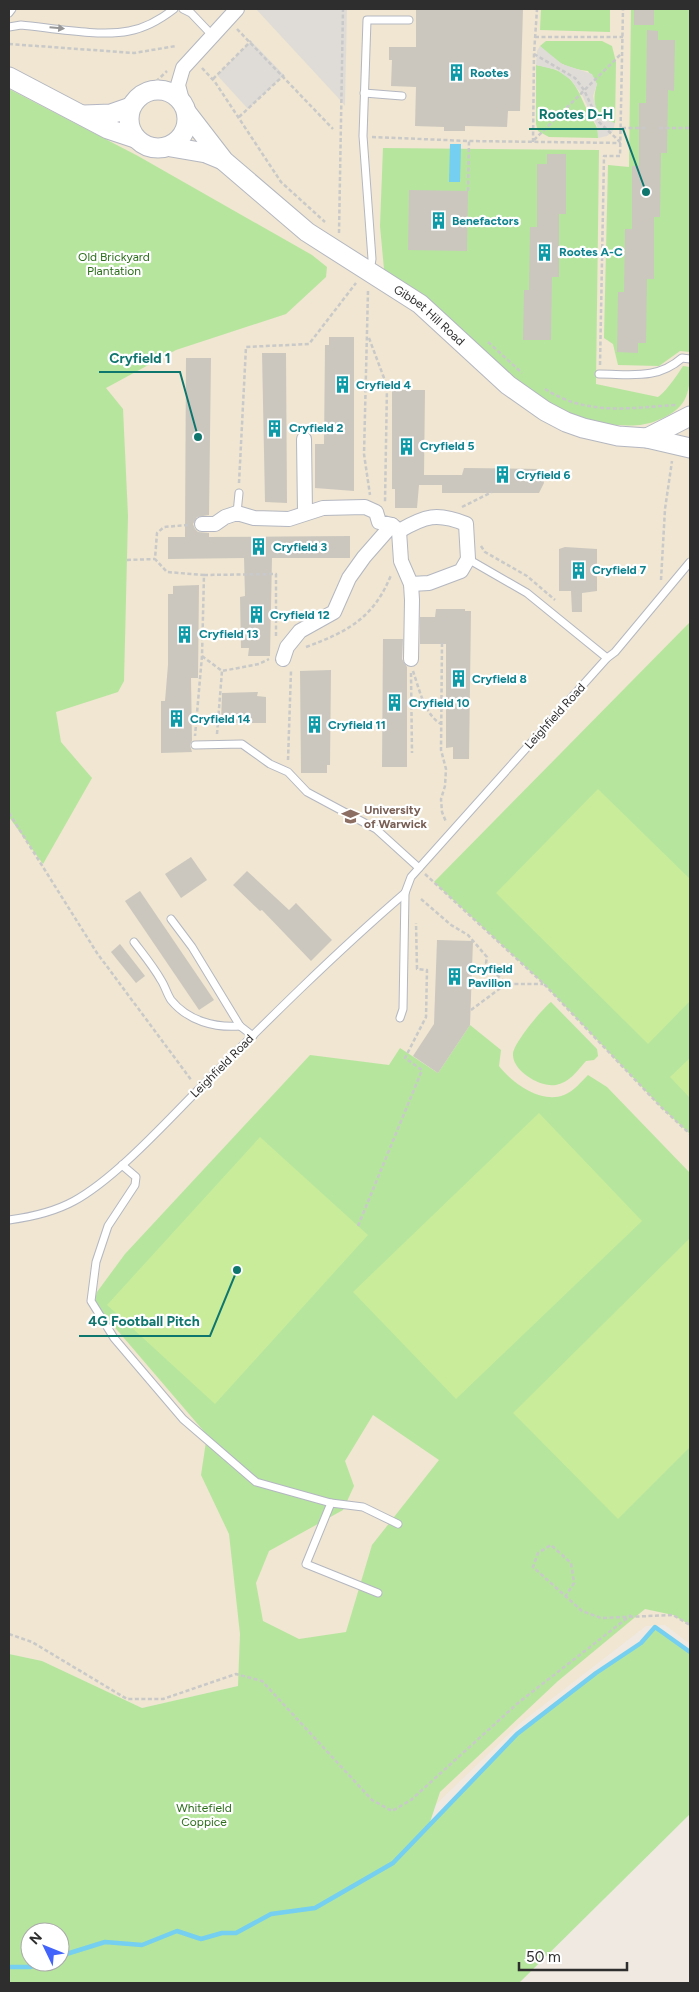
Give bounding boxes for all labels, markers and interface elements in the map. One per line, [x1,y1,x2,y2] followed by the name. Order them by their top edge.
[49,24,65,32] one-way arrow
[446,63,466,83] building icon: Rootes
[470,66,509,80] place label: Rootes
[529,100,623,129] callout: Rootes D-H
[539,106,613,123] text: Rootes D-H
[428,211,448,231] building icon: Benefactors
[452,214,519,228] place label: Benefactors
[535,242,555,262] building icon: Rootes A-C
[559,245,623,259] place label: Rootes A-C
[78,250,150,278] park label: Old Brickyard Plantation
[391,282,467,348] street label: Gibbet Hill Road
[99,343,180,372] callout: Cryfield 1
[109,350,171,367] text: Cryfield 1
[332,375,352,395] building icon: Cryfield 4
[356,378,412,392] place label: Cryfield 4
[265,418,285,438] building icon: Cryfield 2
[289,421,344,435] place label: Cryfield 2
[396,436,416,456] building icon: Cryfield 5
[420,439,475,453] place label: Cryfield 5
[492,465,512,485] building icon: Cryfield 6
[516,468,571,482] place label: Cryfield 6
[249,537,269,557] building icon: Cryfield 3
[273,540,328,554] place label: Cryfield 3
[568,560,588,580] building icon: Cryfield 7
[592,563,647,577] place label: Cryfield 7
[246,605,266,625] building icon: Cryfield 12
[270,608,330,622] place label: Cryfield 12
[175,624,195,644] building icon: Cryfield 13
[199,627,259,641] place label: Cryfield 13
[448,669,468,689] building icon: Cryfield 8
[472,672,527,686] place label: Cryfield 8
[522,680,588,752] street label: Leighfield Road
[385,693,405,713] building icon: Cryfield 10
[409,696,470,710] place label: Cryfield 10
[166,709,186,729] building icon: Cryfield 14
[190,712,251,726] place label: Cryfield 14
[304,715,324,735] building icon: Cryfield 11
[328,718,386,732] place label: Cryfield 11
[364,803,428,831] place label: University of Warwick
[340,807,360,827] school or university icon: University of Warwick
[468,962,513,990] place label: Cryfield Pavilion
[444,966,464,986] building icon: Cryfield Pavilion
[188,1032,256,1100] street label: Leighfield Road
[79,1307,210,1336] callout: 4G Football Pitch
[88,1313,200,1330] text: 4G Football Pitch
[176,1801,232,1829] park label: Whitefield Coppice
[20,1922,70,1972] north arrow
[26,1929,46,1948] text: N
[519,1940,626,1972] scale bar
[526,1948,561,1966] text: 50 m

